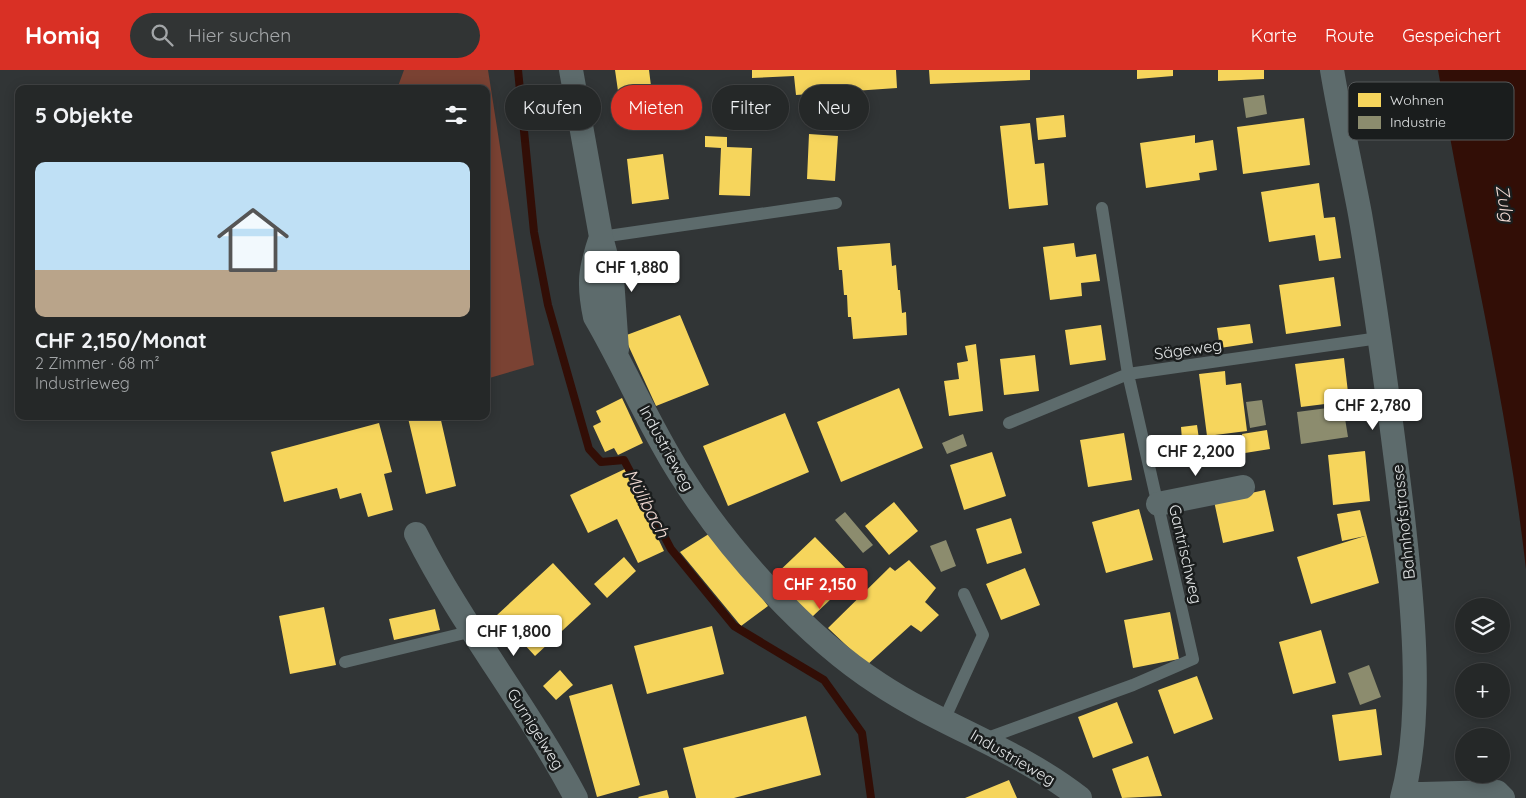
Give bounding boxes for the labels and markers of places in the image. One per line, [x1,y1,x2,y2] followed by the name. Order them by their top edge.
[575,250,689,293] pin: CHF 1,880
[1316,388,1430,431] pin: CHF 2,780
[1139,434,1253,477] pin: CHF 2,200
[763,568,877,610] pin: CHF 2,150
[457,614,571,657] pin: CHF 1,800

